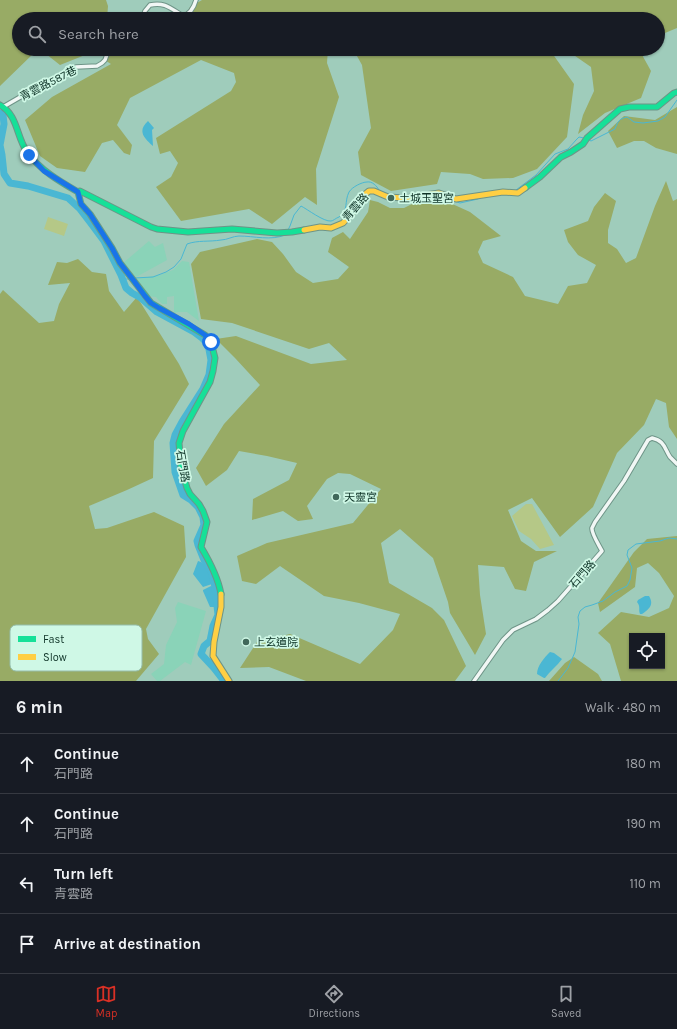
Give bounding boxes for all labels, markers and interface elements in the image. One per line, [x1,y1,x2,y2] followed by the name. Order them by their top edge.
[12,12,665,56] search box
[26,23,48,45] icon: search
[58,25,139,43] text: Search here
[18,64,79,103] street label: 青雲路587巷
[20,146,38,164] route end
[340,191,371,224] street label: 青雲路
[399,192,454,205] place label: 土城玉聖宮
[386,193,396,203] marker: 土城玉聖宮
[202,333,220,351] route start
[173,449,192,483] street label: 石門路
[344,491,377,504] place label: 天靈宮
[331,492,341,502] marker: 天靈宮
[567,558,598,591] street label: 石門路
[10,625,142,671] legend
[43,633,64,646] text: Fast
[629,633,665,669] map controls
[629,633,665,669] button: locate
[254,636,298,649] place label: 上玄道院
[241,637,251,647] marker: 上玄道院
[43,651,67,664] text: Slow
[16,697,63,717] text: 6 min
[585,700,661,715] text: Walk · 480 m
[54,745,119,763] text: Continue
[16,753,38,775] icon: ahead
[626,756,661,771] text: 180 m
[54,766,93,781] text: 石門路
[54,805,119,823] text: Continue
[16,813,38,835] icon: ahead
[626,816,661,831] text: 190 m
[54,826,93,841] text: 石門路
[54,865,113,883] text: Turn left
[16,873,38,895] icon: left
[629,876,661,891] text: 110 m
[54,886,93,901] text: 青雲路
[16,933,38,955] icon: arrive
[54,935,201,953] text: Arrive at destination
[95,983,117,1020] tab: Map
[308,983,360,1020] tab: Directions
[551,983,582,1020] tab: Saved

